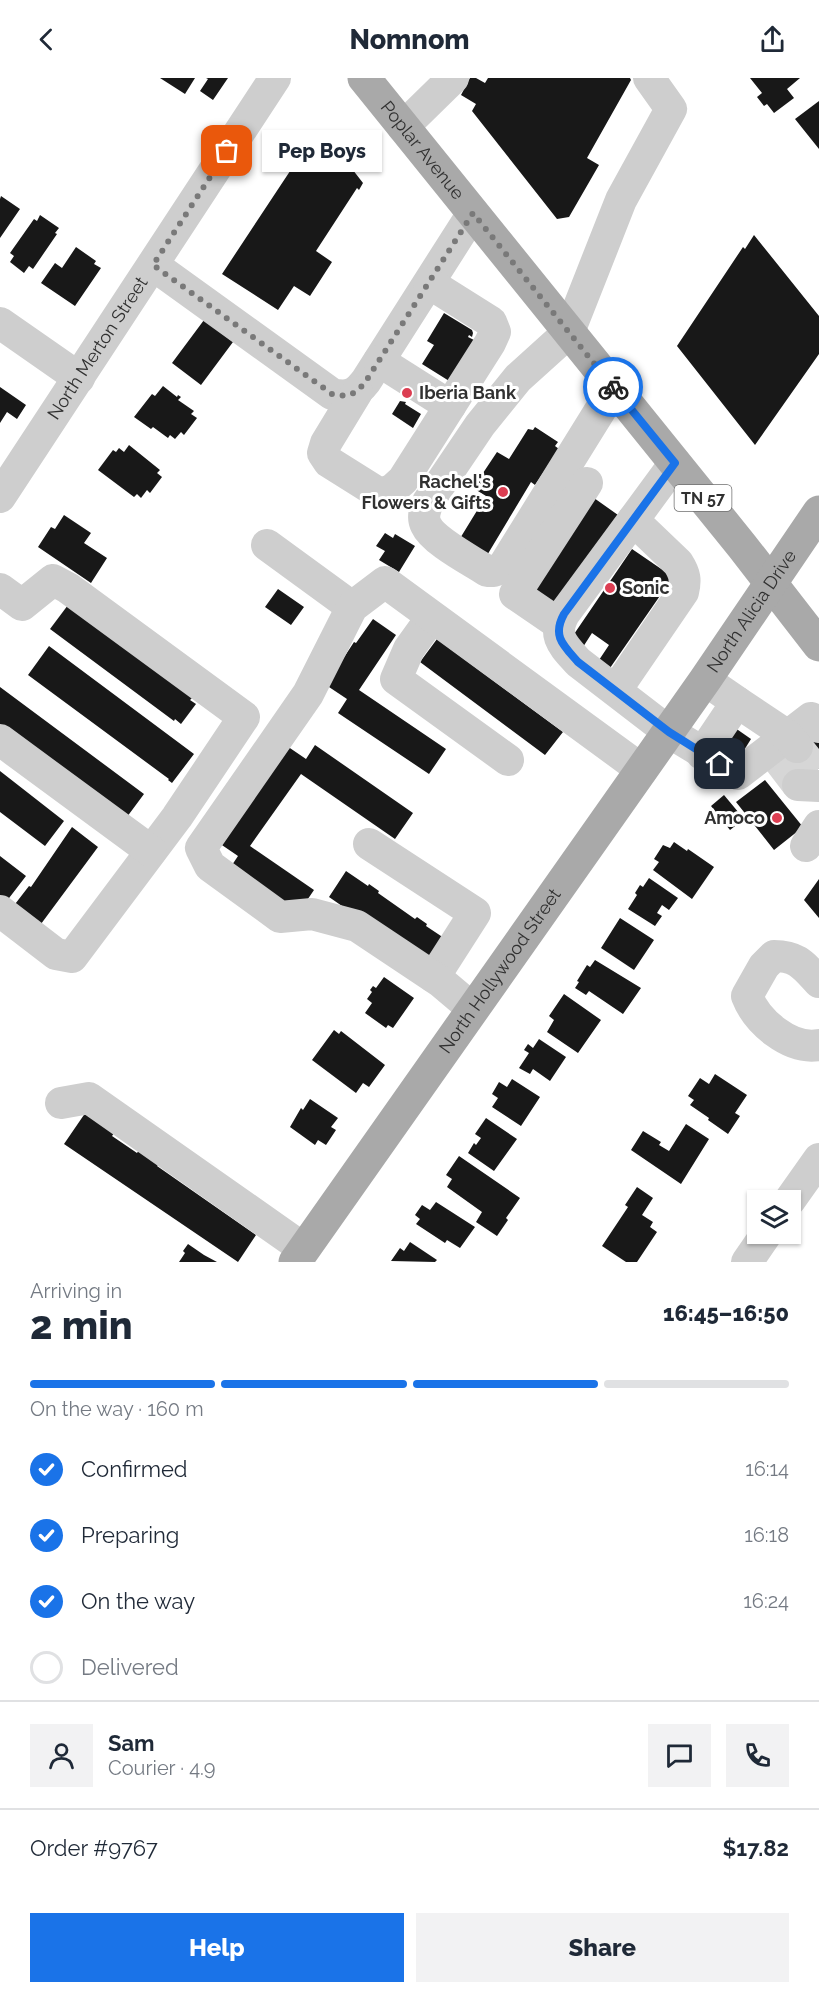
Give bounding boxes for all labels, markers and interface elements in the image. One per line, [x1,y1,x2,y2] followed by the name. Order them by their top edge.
[30,23,63,56] icon: back
[756,23,789,56] icon: share
[349,24,470,55] text: Nomnom
[377,96,469,204] street label: Poplar Avenue
[201,125,252,176] pin
[263,130,383,172] callout: Pep Boys
[210,134,243,167] icon: bag
[278,139,366,163] text: Pep Boys
[43,273,152,423] street label: North Merton Street
[583,357,643,417] courier
[597,371,630,404] icon: bike
[419,382,517,403] place label: Iberia Bank
[400,386,414,400] marker: Iberia Bank
[361,471,491,513] place label: Rachel's Flowers & Gifts
[496,485,510,499] marker: Rachel's Flowers & Gifts
[674,485,732,511] road number: TN 57
[702,545,800,676] street label: North Alicia Drive
[622,577,670,598] place label: Sonic
[603,581,617,595] marker: Sonic
[694,738,745,789] pin
[703,747,736,780] icon: home
[704,807,765,828] place label: Amoco
[770,811,784,825] marker: Amoco
[434,884,565,1057] street label: North Hollywood Street
[747,1190,801,1244] map controls
[747,1190,801,1244] button: layers
[30,1279,122,1303] text: Arriving in
[663,1300,789,1326] text: 16:45–16:50
[30,1302,133,1348] text: 2 min
[30,1397,204,1421] text: On the way · 160 m
[30,1453,63,1486] icon: check
[81,1456,188,1482] text: Confirmed
[745,1457,789,1481] text: 16:14
[30,1519,63,1552] icon: check
[81,1522,179,1548] text: Preparing
[744,1523,789,1547] text: 16:18
[30,1585,63,1618] icon: check
[81,1588,195,1614] text: On the way
[743,1589,789,1613] text: 16:24
[81,1654,179,1680] text: Delivered
[30,1724,93,1787] button: person
[648,1724,711,1787] button: chat
[726,1724,789,1787] button: phone
[108,1730,155,1756] text: Sam
[108,1756,216,1780] text: Courier · 4.9
[30,1835,158,1861] text: Order #9767
[722,1835,789,1861] text: $17.82
[30,1913,404,1982] button: Help
[416,1913,789,1982] button: Share

